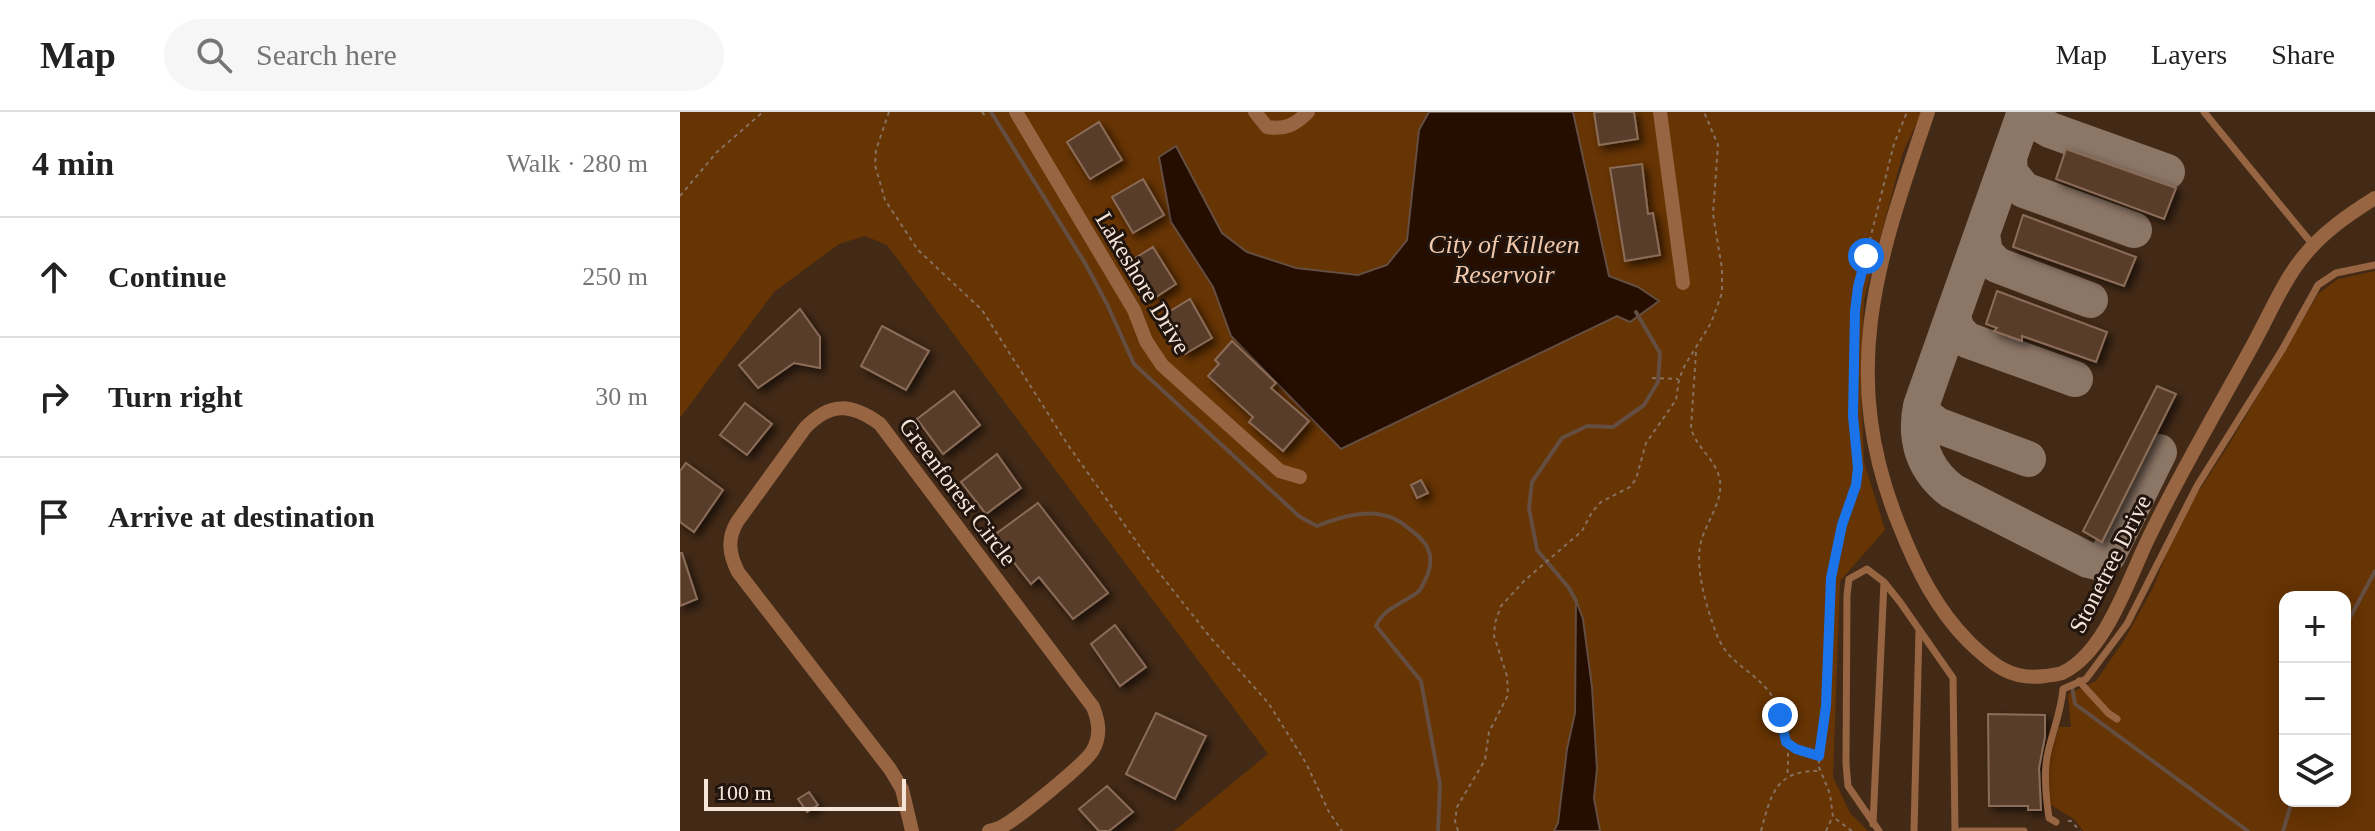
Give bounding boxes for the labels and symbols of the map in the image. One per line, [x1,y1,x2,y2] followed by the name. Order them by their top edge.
[1091,207,1195,359] street label: Lakeshore Drive
[1428,230,1580,289] water label: City of Killeen Reservoir
[1848,238,1884,274] route start
[894,413,1022,571] street label: Greenforest Circle
[2064,491,2156,637] street label: Stonetree Drive
[1762,697,1798,733] route end
[704,775,906,811] scale bar

